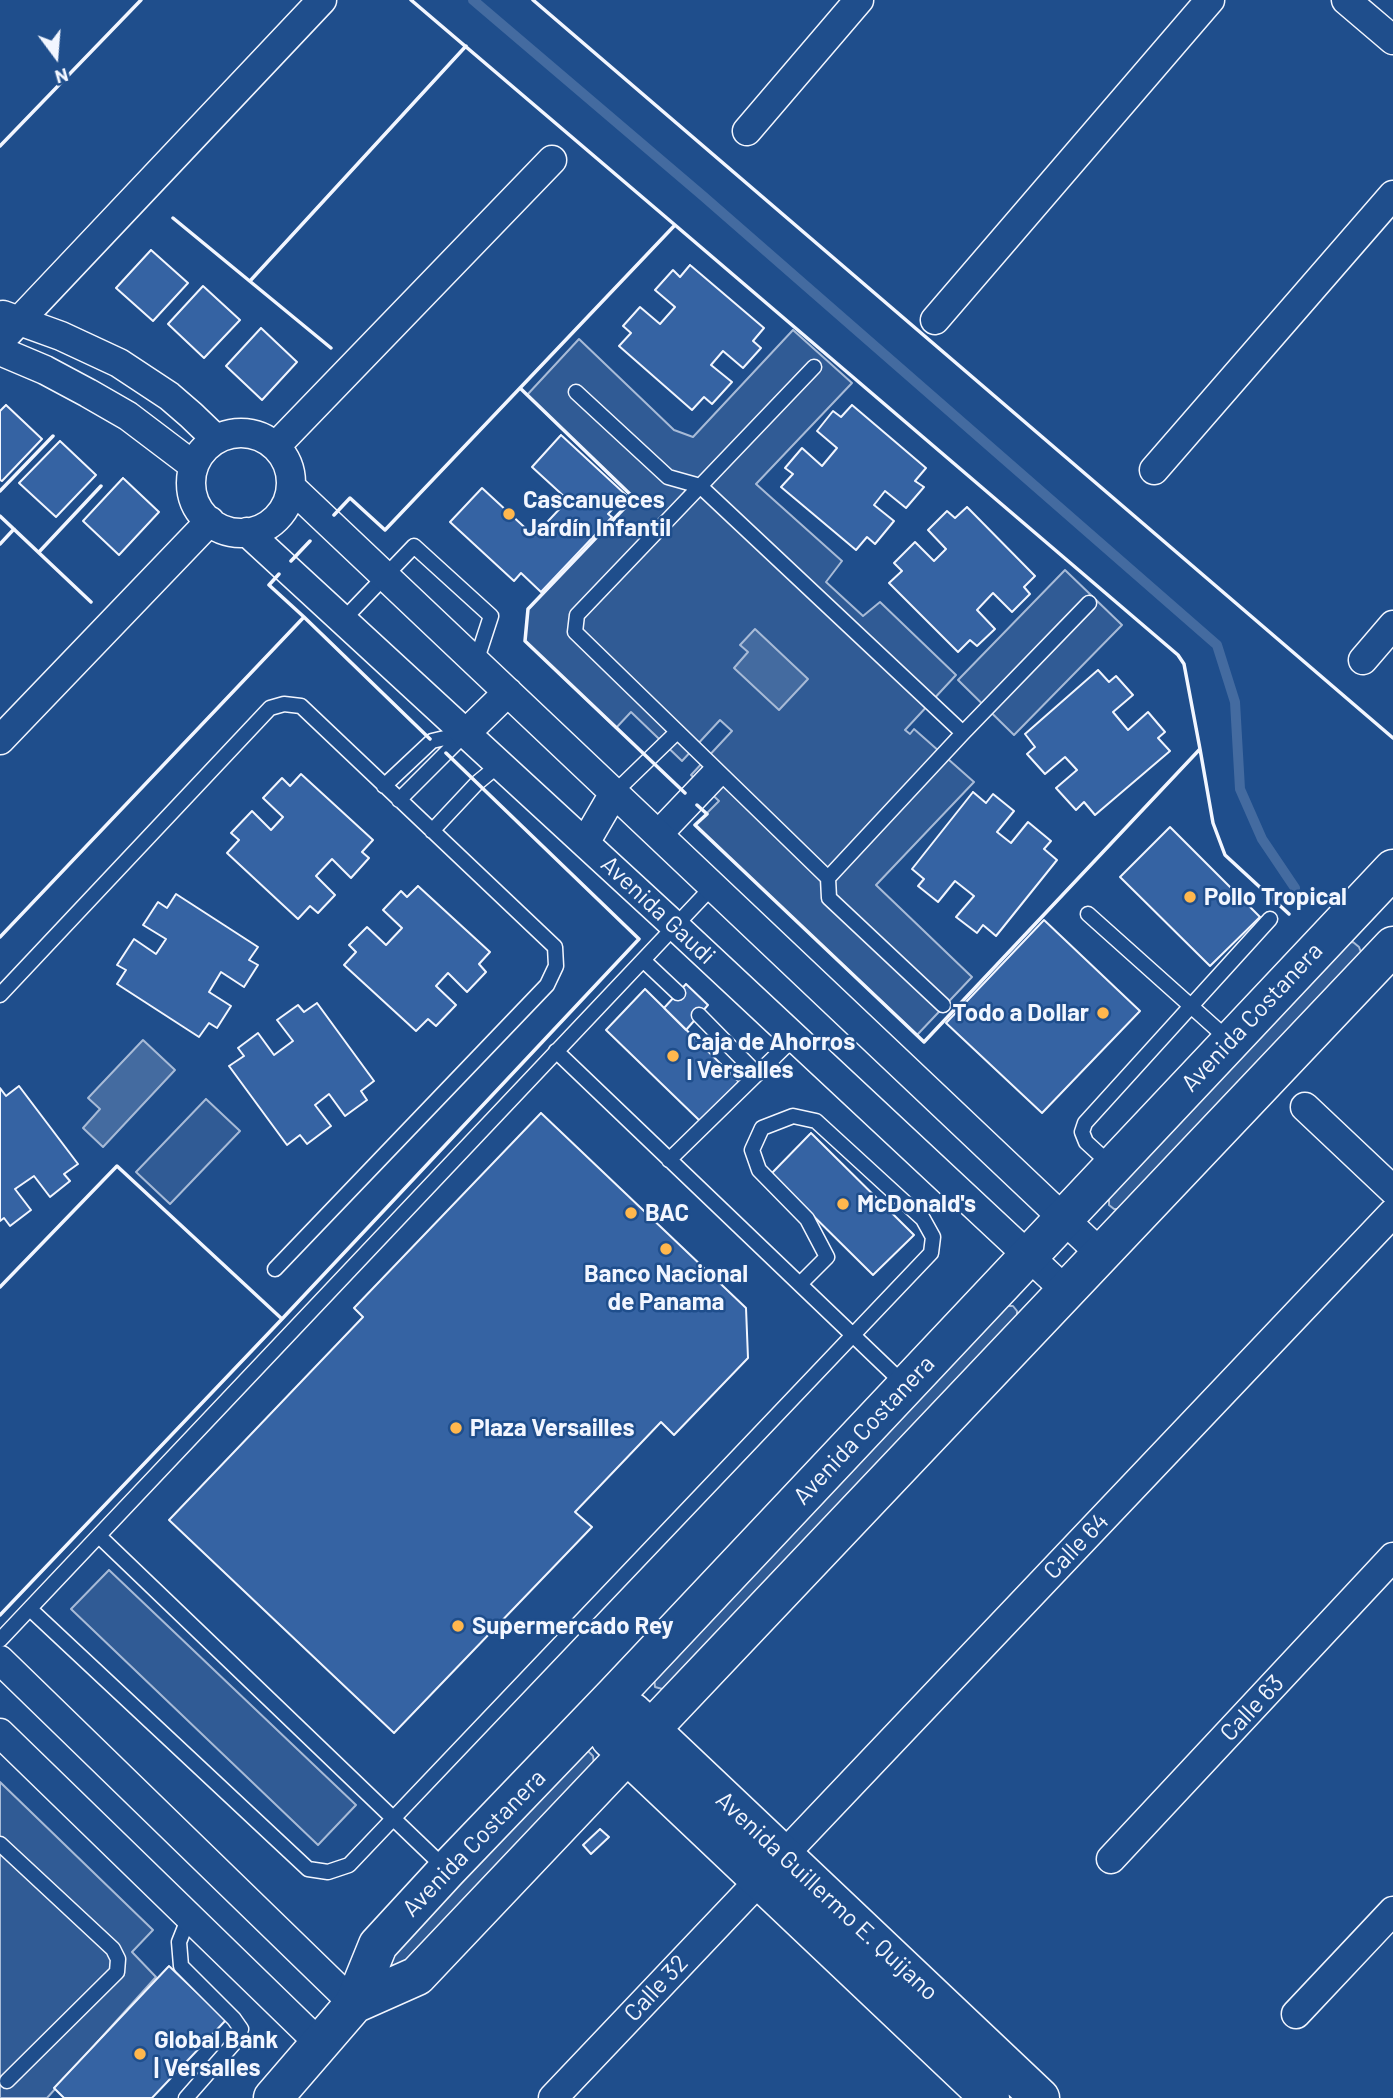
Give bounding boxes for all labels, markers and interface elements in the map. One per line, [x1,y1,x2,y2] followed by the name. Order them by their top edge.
[21,21,91,91] north arrow
[53,64,71,89] text: N
[523,486,671,542] place label: Cascanueces Jardín Infantil
[501,506,517,522] marker: Cascanueces Jardín Infantil
[595,850,721,970] street label: Avenida Gaudi
[1204,883,1347,911] place label: Pollo Tropical
[1182,889,1198,905] marker: Pollo Tropical
[1175,936,1329,1098] street label: Avenida Costanera
[953,999,1089,1027] place label: Todo a Dollar
[1095,1005,1111,1021] marker: Todo a Dollar
[687,1028,855,1084] place label: Caja de Ahorros | Versalles
[665,1048,681,1064] marker: Caja de Ahorros | Versalles
[857,1190,976,1218] place label: McDonald's
[835,1196,851,1212] marker: McDonald's
[645,1199,689,1227] place label: BAC
[623,1205,639,1221] marker: BAC
[658,1241,674,1257] marker: Banco Nacional de Panama
[584,1260,748,1316] place label: Banco Nacional de Panama
[787,1349,941,1511] street label: Avenida Costanera
[470,1414,634,1442] place label: Plaza Versailles
[448,1420,464,1436] marker: Plaza Versailles
[1038,1507,1114,1585] street label: Calle 64
[472,1612,674,1640] place label: Supermercado Rey
[450,1618,466,1634] marker: Supermercado Rey
[1214,1669,1290,1747] street label: Calle 63
[396,1763,552,1923] street label: Avenida Costanera
[710,1785,944,2007] street label: Avenida Guillermo E. Quijano
[618,1949,694,2027] street label: Calle 32
[154,2026,278,2082] place label: Global Bank | Versalles
[132,2046,148,2062] marker: Global Bank | Versalles

